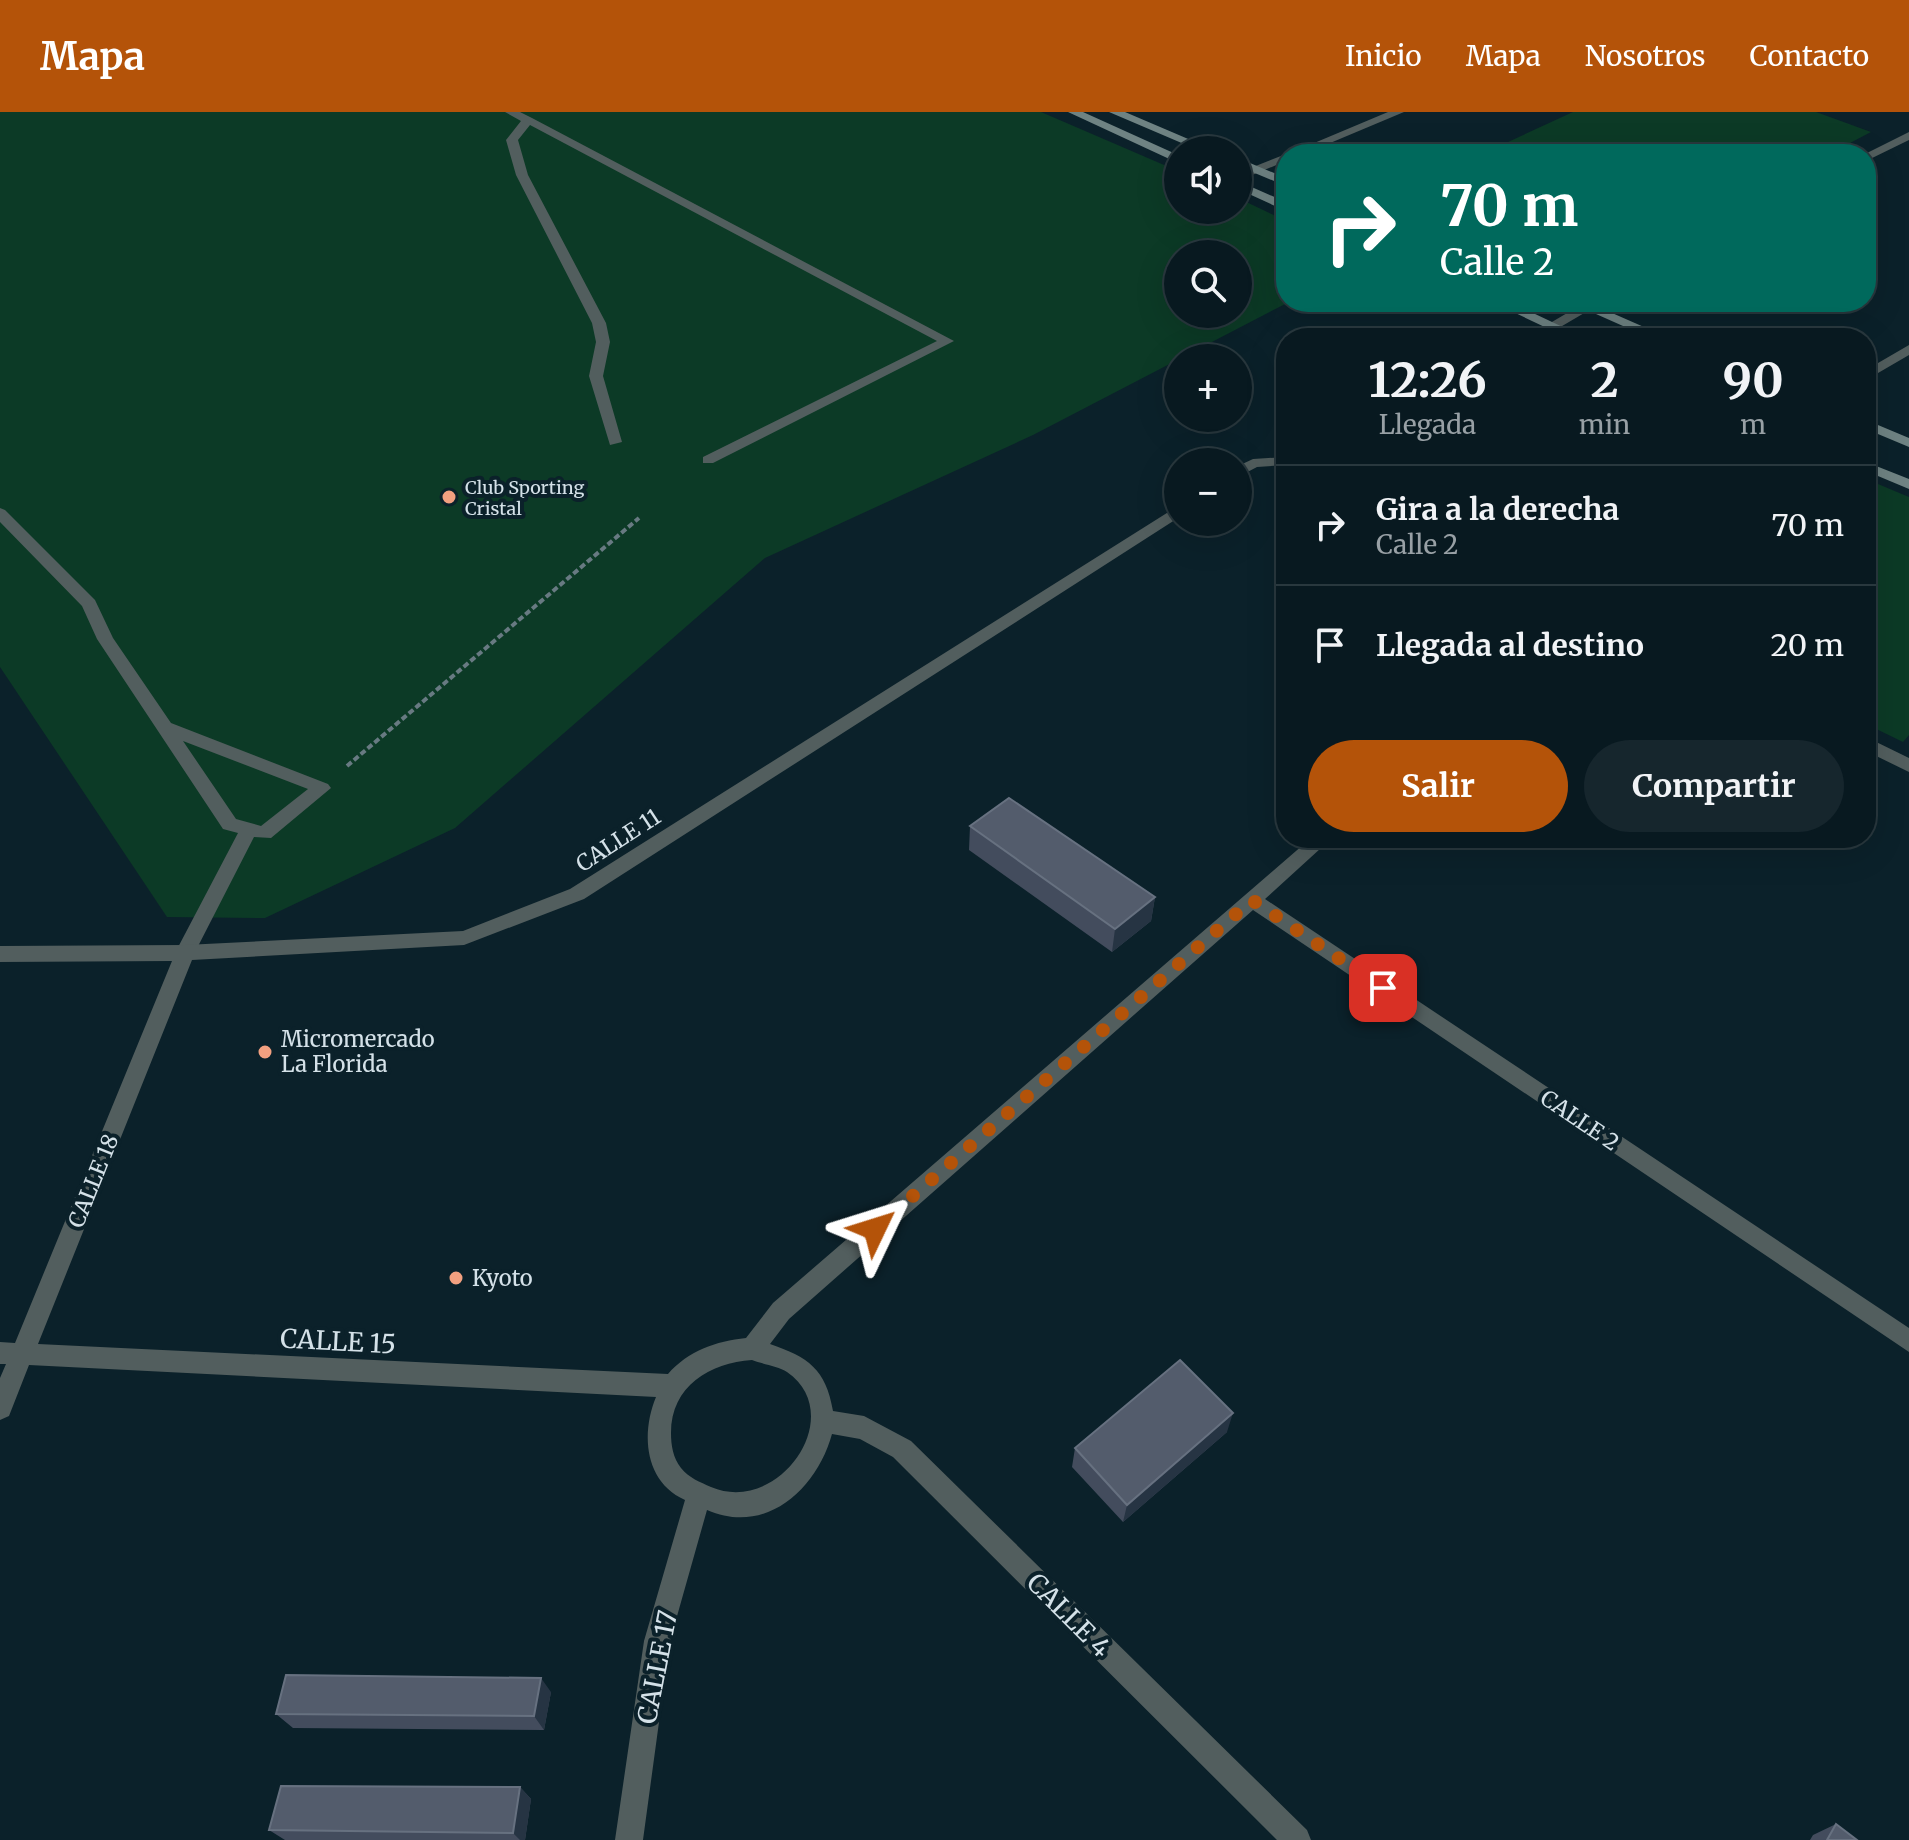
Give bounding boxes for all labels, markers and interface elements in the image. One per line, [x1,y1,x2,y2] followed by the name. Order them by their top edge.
[40,33,145,80] text: Mapa
[1345,38,1422,74] text: Inicio
[1466,38,1541,74] text: Mapa
[1585,38,1706,74] text: Nosotros
[1750,38,1869,74] text: Contacto
[1164,136,1252,536] map controls
[1164,136,1252,224] button: sound
[1440,171,1578,241] text: 70 m
[1308,176,1412,280] icon: right
[1164,240,1252,328] button: search
[1440,240,1554,285] text: Calle 2
[1164,344,1252,432] button: +
[1368,350,1487,410] text: 12:26
[1590,350,1619,410] text: 2
[1722,350,1784,410] text: 90
[1379,408,1476,441] text: Llegada
[1579,408,1630,441] text: min
[1740,408,1766,441] text: m
[1164,448,1252,536] button: −
[465,476,584,520] place label: Club Sporting Cristal
[440,488,458,506] marker: Club Sporting Cristal
[1376,490,1619,528] text: Gira a la derecha
[1308,503,1352,547] icon: right
[1771,506,1844,544] text: 70 m
[1376,528,1459,561] text: Calle 2
[1308,623,1352,667] icon: arrive
[1376,626,1644,664] text: Llegada al destino
[1771,626,1844,664] text: 20 m
[1308,740,1568,832] button: Salir
[1584,740,1844,832] button: Compartir
[570,802,666,878] street label: CALLE 11
[1349,954,1417,1022] pin
[1361,966,1405,1010] icon: arrive
[281,1025,435,1078] place label: Micromercado La Florida
[256,1043,274,1061] marker: Micromercado La Florida
[1535,1083,1625,1157] street label: CALLE 2
[62,1130,124,1232] street label: CALLE 18
[833,1187,917,1271] position arrow
[472,1264,533,1292] place label: Kyoto
[447,1269,465,1287] marker: Kyoto
[279,1321,397,1361] street label: CALLE 15
[1020,1566,1118,1664] street label: CALLE 4
[630,1607,684,1727] street label: CALLE 17

